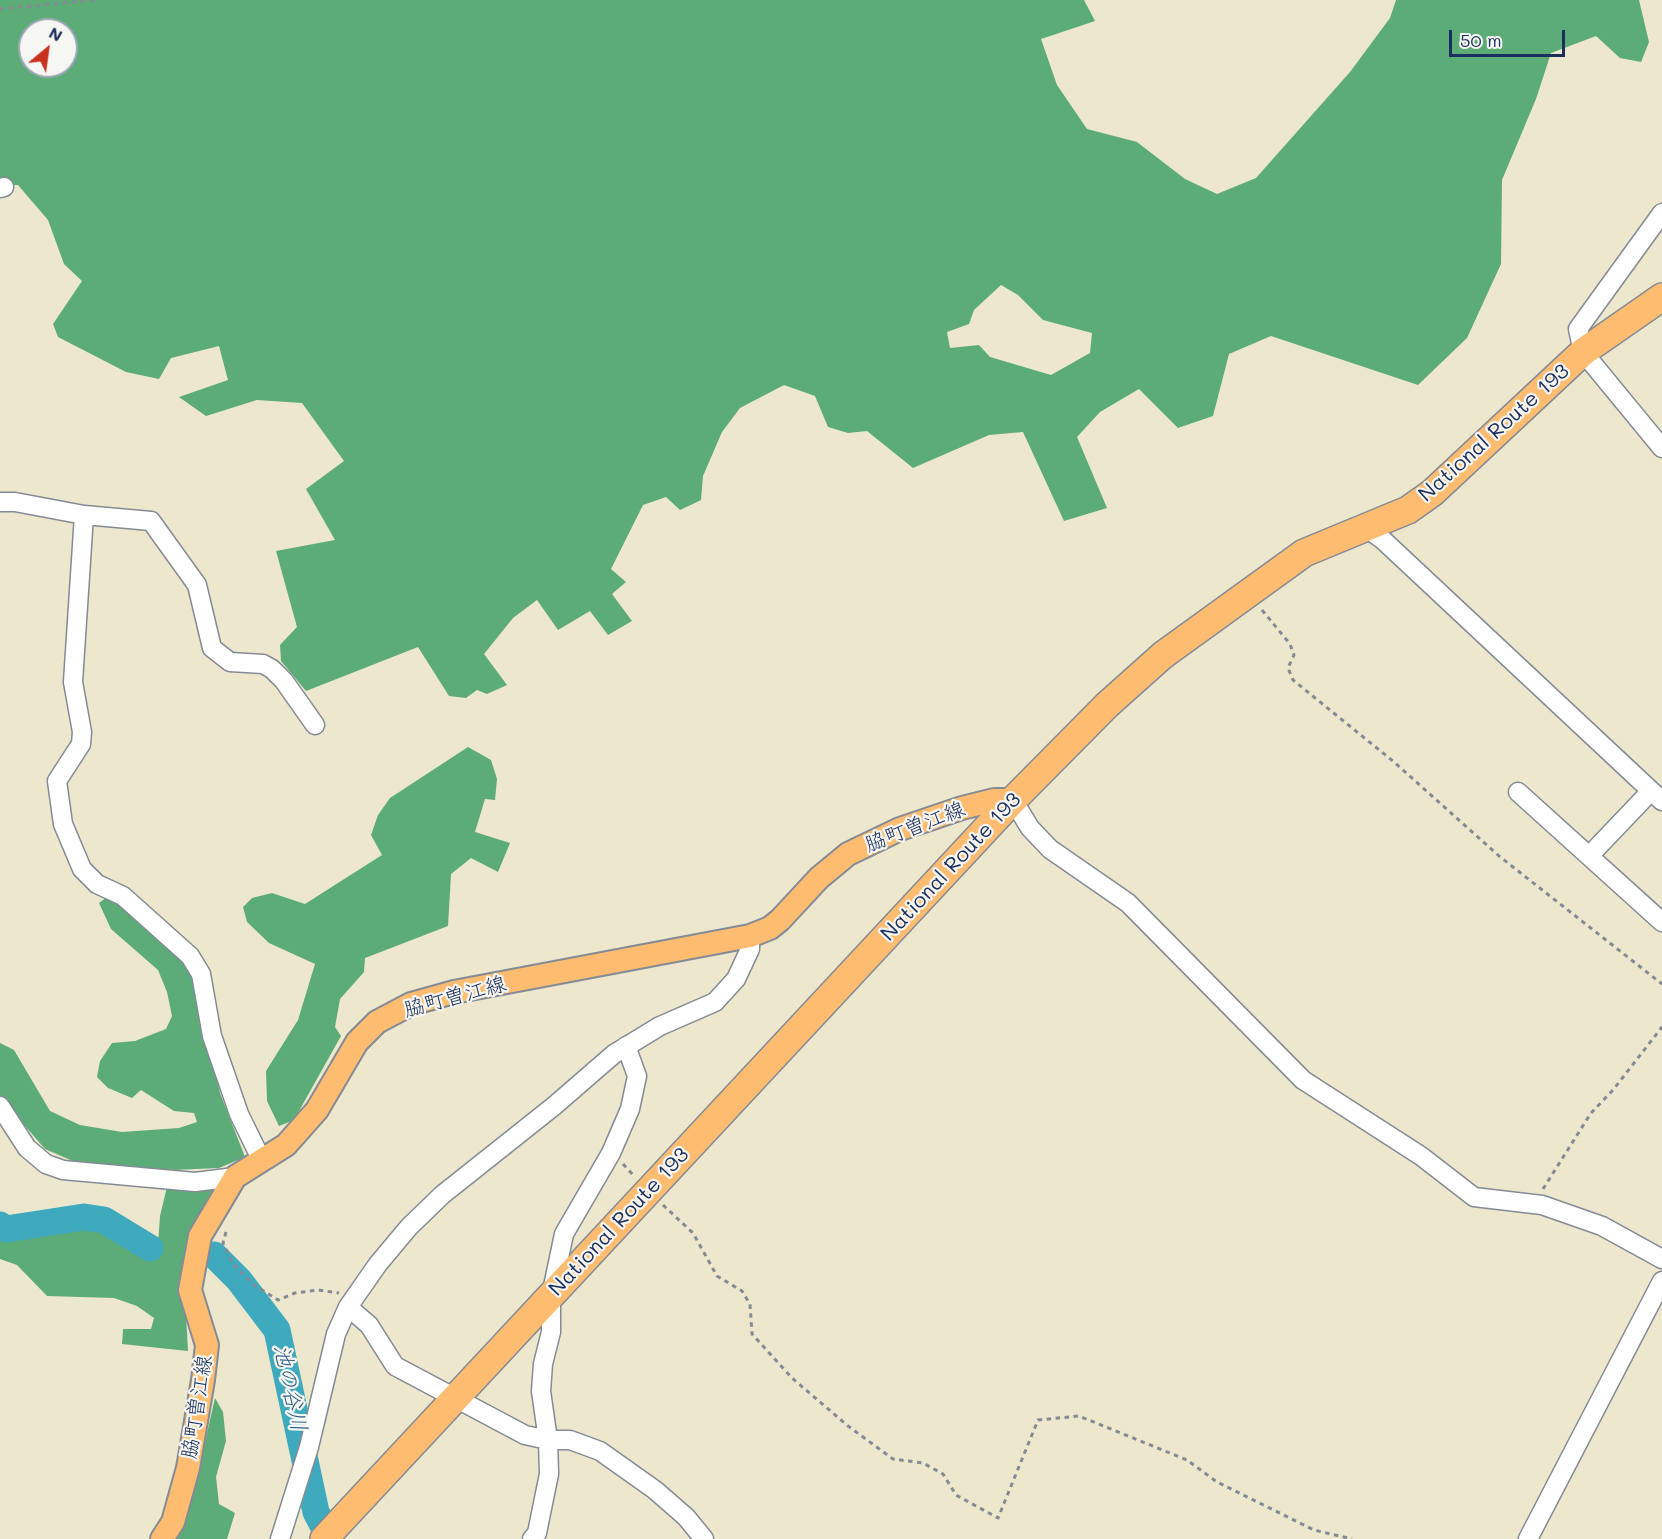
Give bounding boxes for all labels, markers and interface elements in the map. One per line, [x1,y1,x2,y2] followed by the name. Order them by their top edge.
[18,18,78,78] north arrow
[1452,18,1568,56] scale bar
[46,21,66,46] text: N
[1460,28,1502,52] text: 50 m
[1414,359,1574,507] street label: National Route 193
[876,788,1026,946] street label: National Route 193
[861,796,969,858] street label: 脇町曽江線
[401,971,509,1023] street label: 脇町曽江線
[544,1143,694,1301] street label: National Route 193
[268,1342,312,1434] water label: 池の谷川
[176,1353,218,1461] street label: 脇町曽江線

